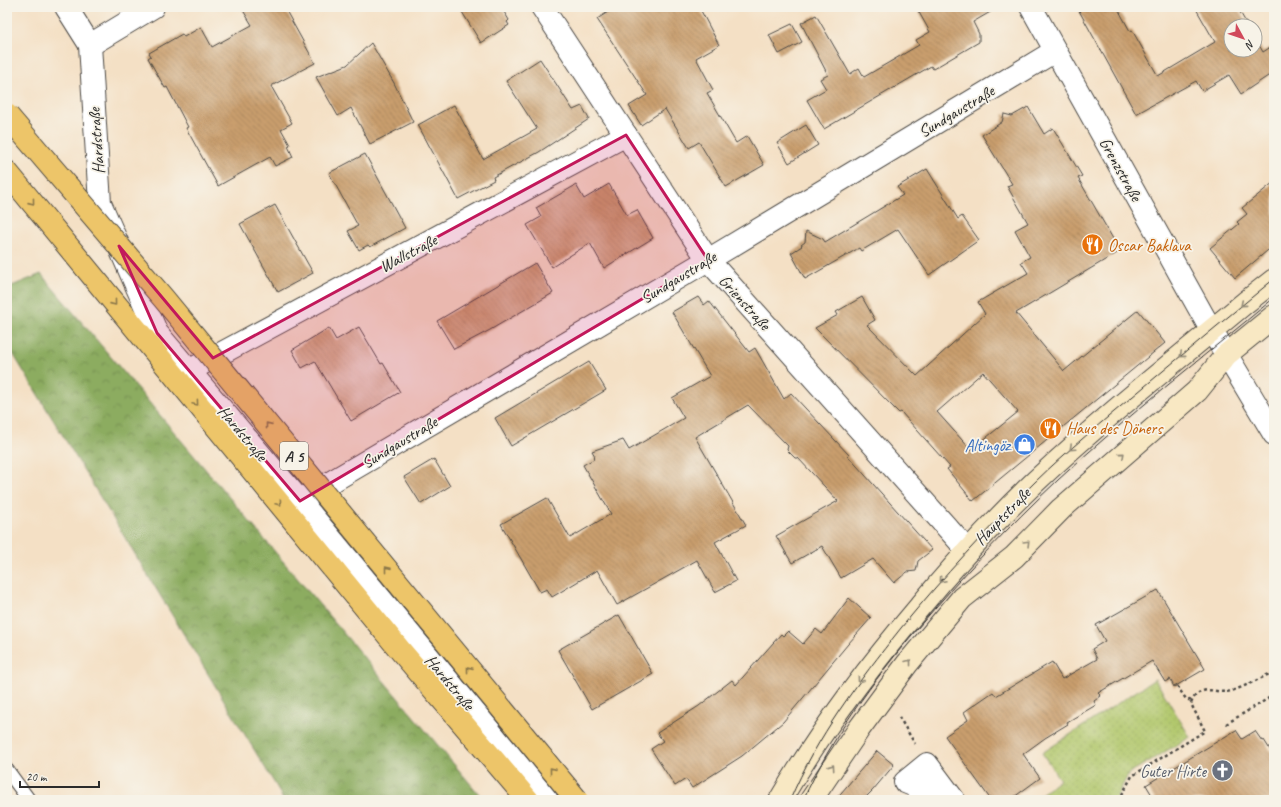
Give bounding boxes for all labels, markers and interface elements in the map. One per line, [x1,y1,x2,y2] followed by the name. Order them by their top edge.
[1223,18,1263,58] north arrow
[1242,37,1258,53] text: N
[914,80,999,142] street label: Sundgaustraße
[84,106,109,175] street label: Hardstraße
[1095,134,1147,206] street label: Grenzstraße
[27,197,34,205] one-way arrow
[376,229,442,277] street label: Wallstraße
[1079,232,1105,258] restaurant icon: Oscar Baklava
[1108,235,1192,256] place label: Oscar Baklava
[636,246,721,308] street label: Sundgaustraße
[714,270,776,336] street label: Grienstraße
[109,298,116,305] one-way arrow
[1241,299,1248,306] one-way arrow
[1179,351,1186,358] one-way arrow
[192,399,199,406] one-way arrow
[213,401,273,467] street label: Hardstraße
[357,411,442,473] street label: Sundgaustraße
[1038,415,1064,441] restaurant icon: Haus des Döners
[1066,418,1164,439] place label: Haus des Döners
[266,423,273,430] one-way arrow
[1012,432,1038,458] shop icon: Altingöz
[965,435,1012,456] place label: Altingöz
[280,442,308,470] road number: A 5
[1069,444,1077,451] one-way arrow
[1118,453,1125,460] one-way arrow
[970,482,1036,550] street label: Hauptstraße
[275,499,282,506] one-way arrow
[1022,540,1030,548] one-way arrow
[384,566,391,574] one-way arrow
[939,575,947,583] one-way arrow
[420,650,480,716] street label: Hardstraße
[904,660,911,667] one-way arrow
[467,667,474,674] one-way arrow
[857,676,864,683] one-way arrow
[1209,758,1235,784] church icon: Guter Hirte
[1140,761,1207,782] place label: Guter Hirte
[20,763,99,789] scale bar
[827,765,834,772] one-way arrow
[549,767,556,774] one-way arrow
[26,769,48,785] text: 20 m

